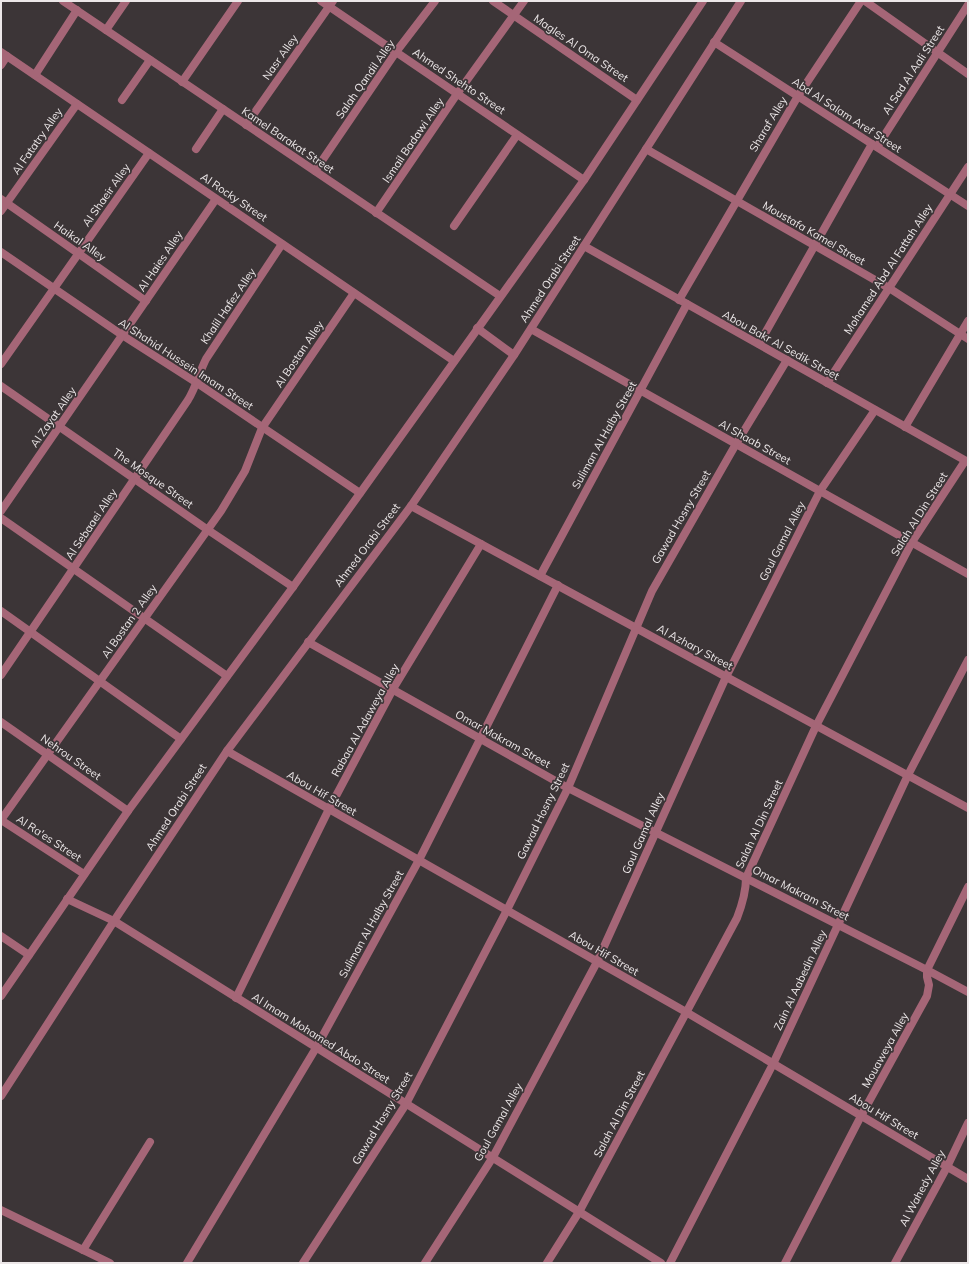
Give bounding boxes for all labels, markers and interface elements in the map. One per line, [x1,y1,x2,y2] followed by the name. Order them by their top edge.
[531,11,631,85] street label: Magles Al Oma Street
[879,23,947,117] street label: Al Sad Al Aali Street
[259,31,301,82] street label: Nasr Alley
[333,37,398,121] street label: Salah Qandil Alley
[410,45,508,117] street label: Ahmed Shehto Street
[790,74,905,156] street label: Abd Al Salam Aref Street
[746,94,790,154] street label: Sharaf Alley
[379,95,447,185] street label: Ismail Badawi Alley
[239,104,337,176] street label: Kamel Barakat Street
[9,105,65,177] street label: Al Fatatry Alley
[79,161,133,229] street label: Al Shaeir Alley
[198,170,270,225] street label: Al Rocky Street
[760,198,868,268] street label: Moustafa Kamel Street
[841,201,936,337] street label: Mohamed Abd Al Fattah Alley
[51,218,109,264] street label: Haikal Alley
[134,228,186,294] street label: Al Haies Alley
[517,233,584,325] street label: Ahmed Orabi Street
[197,265,259,347] street label: Khalil Hafez Alley
[720,307,842,383] street label: Abou Bakr Al Sedik Street
[116,315,256,413] street label: Al Shahid Hussein Imam Street
[272,318,327,390] street label: Al Bostan Alley
[569,379,639,491] street label: Suliman Al Halby Street
[27,384,79,450] street label: Al Zayat Alley
[717,416,793,468] street label: Al Shaab Street
[110,445,196,511] street label: The Mosque Street
[648,468,714,566] street label: Gawad Hosny Street
[888,469,950,558] street label: Salah Al Din Street
[62,486,120,562] street label: Al Sebaaei Alley
[756,499,808,583] street label: Goul Gamal Alley
[331,500,403,590] street label: Ahmed Orabi Street
[98,581,160,661] street label: Al Bostan 2 Alley
[655,621,735,673] street label: Al Azhary Street
[328,661,402,779] street label: Rabaa Al Adaweya Alley
[453,707,553,771] street label: Omar Makram Street
[38,731,104,783] street label: Nehrou Street
[514,760,573,862] street label: Gawad Hosny Street
[143,761,210,853] street label: Ahmed Orabi Street
[285,767,360,819] street label: Abou Hif Street
[732,777,786,871] street label: Salah Al Din Street
[619,790,667,876] street label: Goul Gamal Alley
[14,812,84,864] street label: Al Ra'es Street
[750,863,852,924] street label: Omar Makram Street
[336,868,406,980] street label: Suliman Al Halby Street
[567,927,642,979] street label: Abou Hif Street
[771,927,830,1033] street label: Zain Al Aabedin Alley
[249,990,393,1086] street label: Al Imam Mohamed Abdo Street
[858,1010,912,1090] street label: Mouaweya Alley
[590,1068,648,1160] street label: Salah Al Din Street
[349,1069,415,1167] street label: Gawad Hosny Street
[471,1080,525,1164] street label: Goul Gamal Alley
[847,1090,921,1142] street label: Abou Hif Street
[896,1147,948,1229] street label: Al Wahedy Alley

